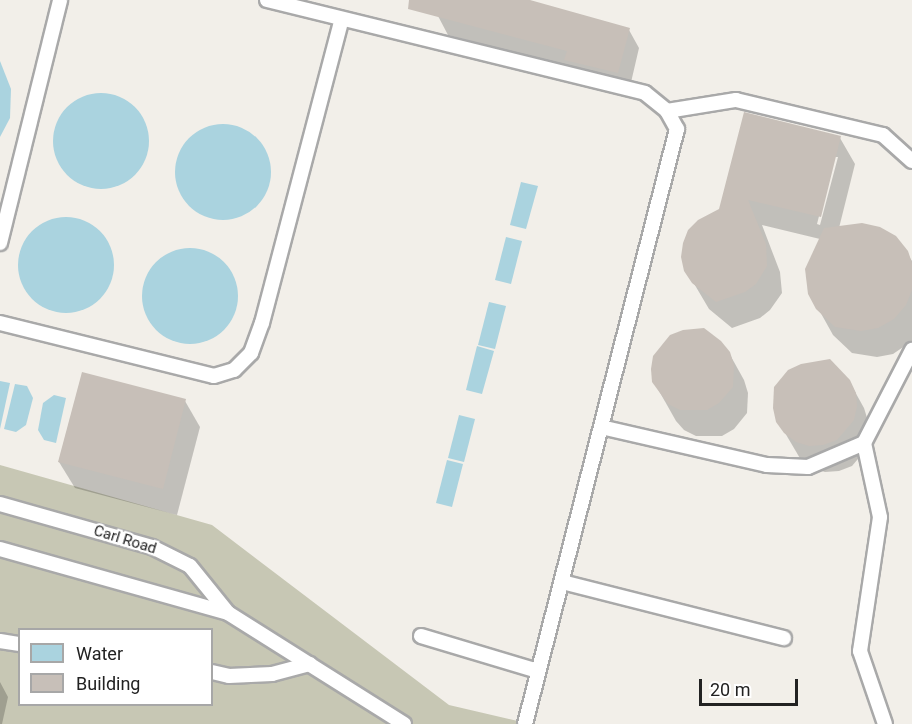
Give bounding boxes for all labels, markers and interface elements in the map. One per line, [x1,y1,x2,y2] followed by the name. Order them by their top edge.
[91,522,159,558] street label: Carl Road
[18,628,213,706] legend
[76,643,123,664] text: Water
[702,667,801,705] scale bar
[76,673,140,694] text: Building
[710,679,750,700] text: 20 m

